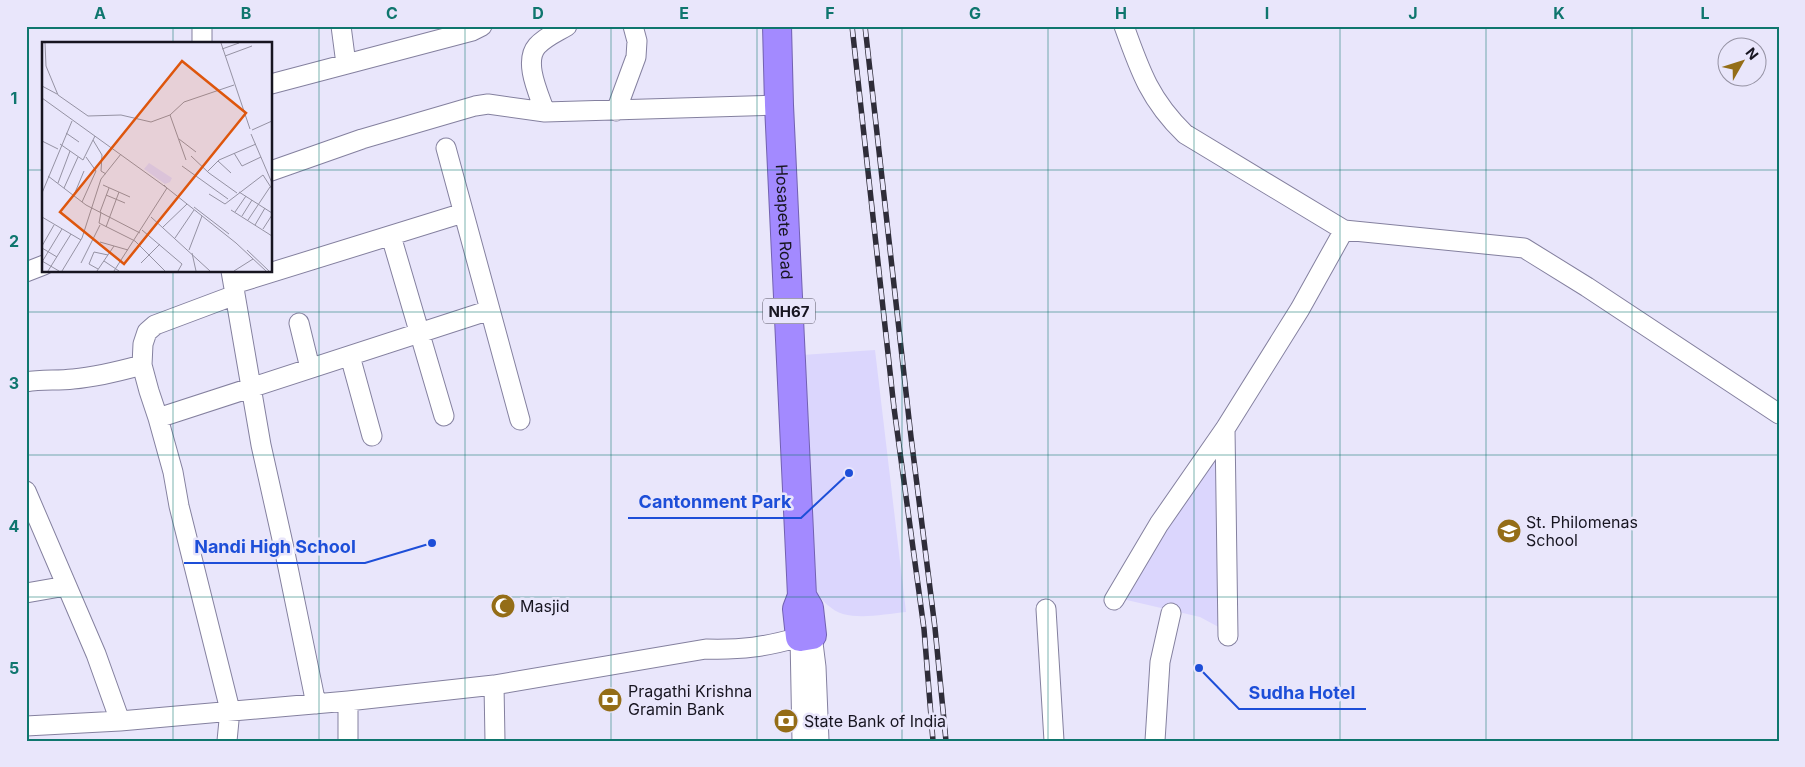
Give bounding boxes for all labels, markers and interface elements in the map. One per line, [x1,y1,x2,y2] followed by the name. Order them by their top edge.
[94,3,106,23] text: A
[241,3,251,23] text: B
[386,3,398,23] text: C
[532,3,544,23] text: D
[679,3,689,23] text: E
[825,3,835,23] text: F
[969,3,981,23] text: G
[1115,3,1127,23] text: H
[1265,3,1269,23] text: I
[1408,3,1418,23] text: J
[1553,3,1565,23] text: K
[1700,3,1710,23] text: L
[1718,38,1768,88] north arrow
[42,42,272,272] inset map
[1743,44,1762,63] text: N
[11,88,17,108] text: 1
[772,164,797,280] street label: Hosapete Road
[9,231,19,251] text: 2
[763,298,815,324] road number: NH67
[9,373,19,393] text: 3
[628,485,801,518] callout: Cantonment Park
[639,491,792,512] text: Cantonment Park
[1526,512,1638,550] place label: St. Philomenas School
[9,516,20,536] text: 4
[1496,518,1522,544] school or university icon: St. Philomenas School
[184,530,365,563] callout: Nandi High School
[194,536,356,557] text: Nandi High School
[490,593,516,619] mosque icon: Masjid
[520,596,569,616] place label: Masjid
[9,658,19,678] text: 5
[1239,676,1366,709] callout: Sudha Hotel
[628,681,752,719] place label: Pragathi Krishna Gramin Bank
[1249,682,1355,703] text: Sudha Hotel
[597,687,623,713] bank icon: Pragathi Krishna Gramin Bank
[773,708,799,734] bank icon: State Bank of India
[804,711,946,731] place label: State Bank of India

